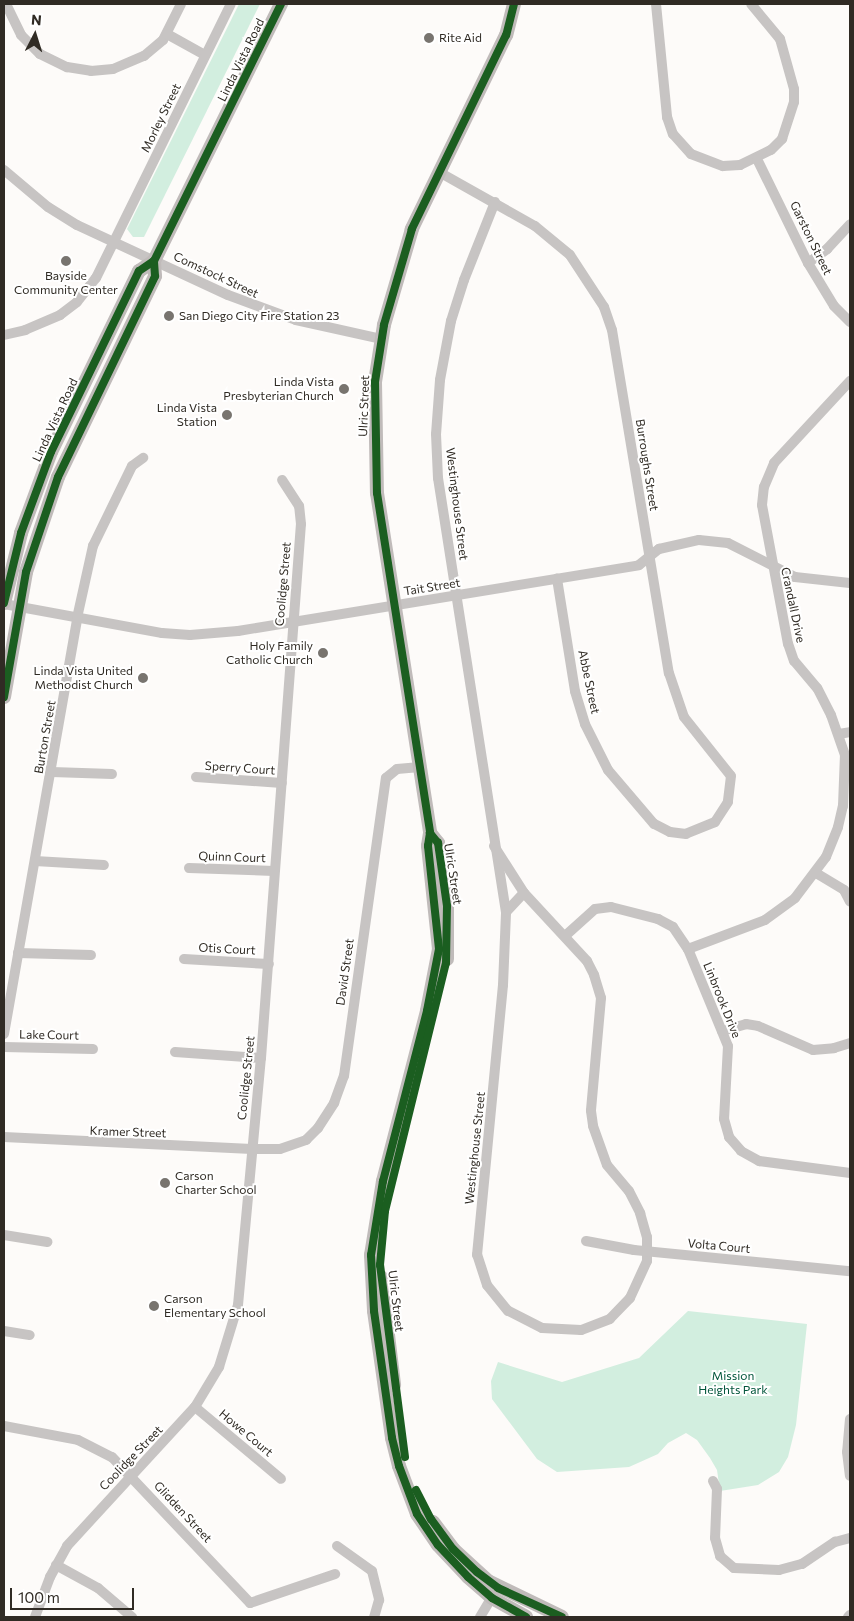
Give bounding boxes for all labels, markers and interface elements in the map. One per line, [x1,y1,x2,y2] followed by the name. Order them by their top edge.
[10,10,60,60] north arrow
[30,11,42,28] text: N
[215,16,267,104] street label: Linda Vista Road
[439,31,482,45] place label: Rite Aid
[423,32,435,44] marker: Rite Aid
[138,81,184,155] street label: Morley Street
[787,199,835,277] street label: Garston Street
[171,249,261,301] street label: Comstock Street
[60,255,72,267] marker: Bayside Community Center
[14,269,118,297] place label: Bayside Community Center
[179,309,339,323] place label: San Diego City Fire Station 23
[163,310,175,322] marker: San Diego City Fire Station 23
[223,375,334,403] place label: Linda Vista Presbyterian Church
[356,375,372,437] street label: Ulric Street
[29,376,81,464] street label: Linda Vista Road
[338,383,350,395] marker: Linda Vista Presbyterian Church
[157,401,217,429] place label: Linda Vista Station
[221,409,233,421] marker: Linda Vista Station
[633,418,661,512] street label: Burroughs Street
[443,447,471,561] street label: Westinghouse Street
[272,541,294,627] street label: Coolidge Street
[778,566,808,644] street label: Crandall Drive
[403,575,461,599] street label: Tait Street
[226,639,313,667] place label: Holy Family Catholic Church
[317,647,329,659] marker: Holy Family Catholic Church
[575,649,603,715] street label: Abbe Street
[34,664,133,692] place label: Linda Vista United Methodist Church
[137,672,149,684] marker: Linda Vista United Methodist Church
[31,699,59,775] street label: Burton Street
[204,758,276,778] street label: Sperry Court
[441,842,465,906] street label: Ulric Street
[198,849,266,865] street label: Quinn Court
[333,938,357,1006] street label: David Street
[198,940,256,958] street label: Otis Court
[700,960,744,1040] street label: Linbrook Drive
[19,1027,79,1043] street label: Lake Court
[234,1035,258,1121] street label: Coolidge Street
[462,1091,488,1205] street label: Westinghouse Street
[89,1123,167,1141] street label: Kramer Street
[175,1169,257,1197] place label: Carson Charter School
[159,1177,171,1189] marker: Carson Charter School
[687,1236,751,1256] street label: Volta Court
[385,1269,407,1333] street label: Ulric Street
[164,1292,266,1320] place label: Carson Elementary School
[148,1300,160,1312] marker: Carson Elementary School
[698,1369,768,1397] park label: Mission Heights Park
[216,1406,276,1460] street label: Howe Court
[96,1423,166,1493] street label: Coolidge Street
[151,1478,215,1546] street label: Glidden Street
[12,1578,136,1610] scale bar
[18,1588,60,1606] text: 100 m

